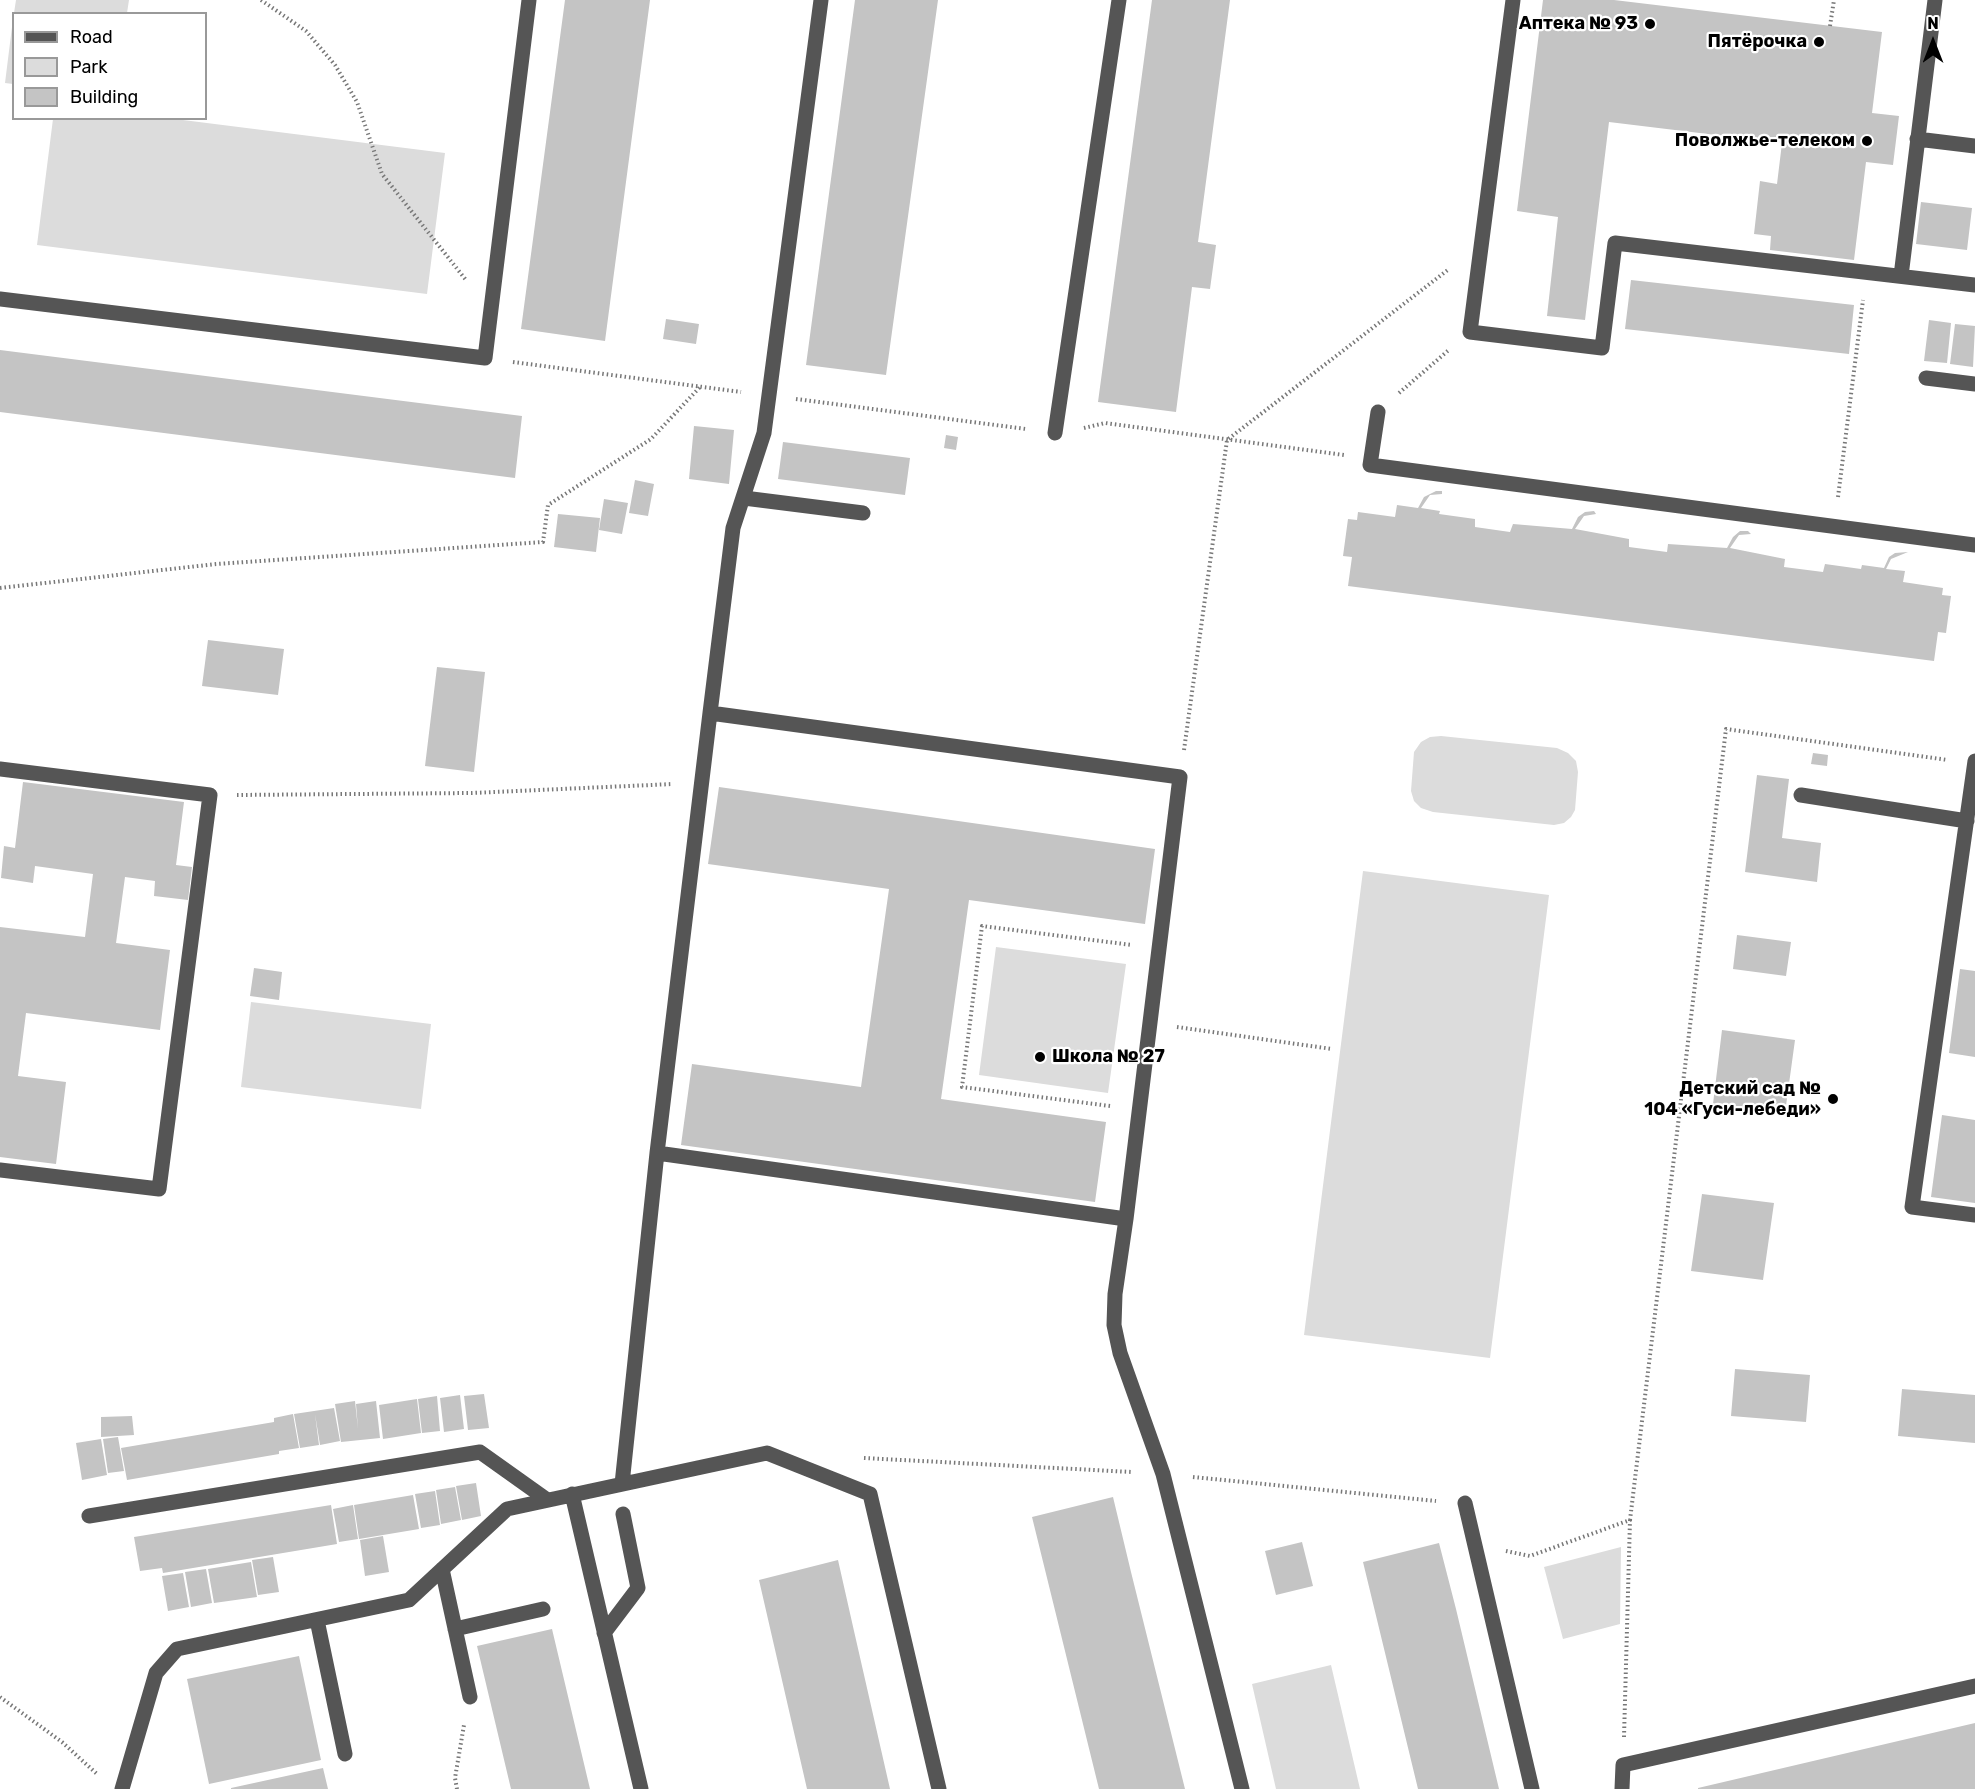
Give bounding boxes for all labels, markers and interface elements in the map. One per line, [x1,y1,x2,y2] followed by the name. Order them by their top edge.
[12,12,207,120] legend
[1903,12,1963,72] north arrow
[1519,13,1638,35] place label: Аптека № 93
[1927,14,1939,33] text: N
[1643,17,1657,31] marker: Аптека № 93
[70,26,113,48] text: Road
[1707,31,1807,53] place label: Пятёрочка
[1812,35,1826,49] marker: Пятёрочка
[70,56,107,78] text: Park
[70,86,138,108] text: Building
[1675,130,1855,152] place label: Поволжье-телеком
[1860,134,1874,148] marker: Поволжье-телеком
[1052,1046,1165,1068] place label: Школа № 27
[1033,1050,1047,1064] marker: Школа № 27
[1644,1078,1821,1120] place label: Детский сад № 104 «Гуси-лебеди»
[1826,1092,1840,1106] marker: Детский сад № 104 «Гуси-лебеди»

